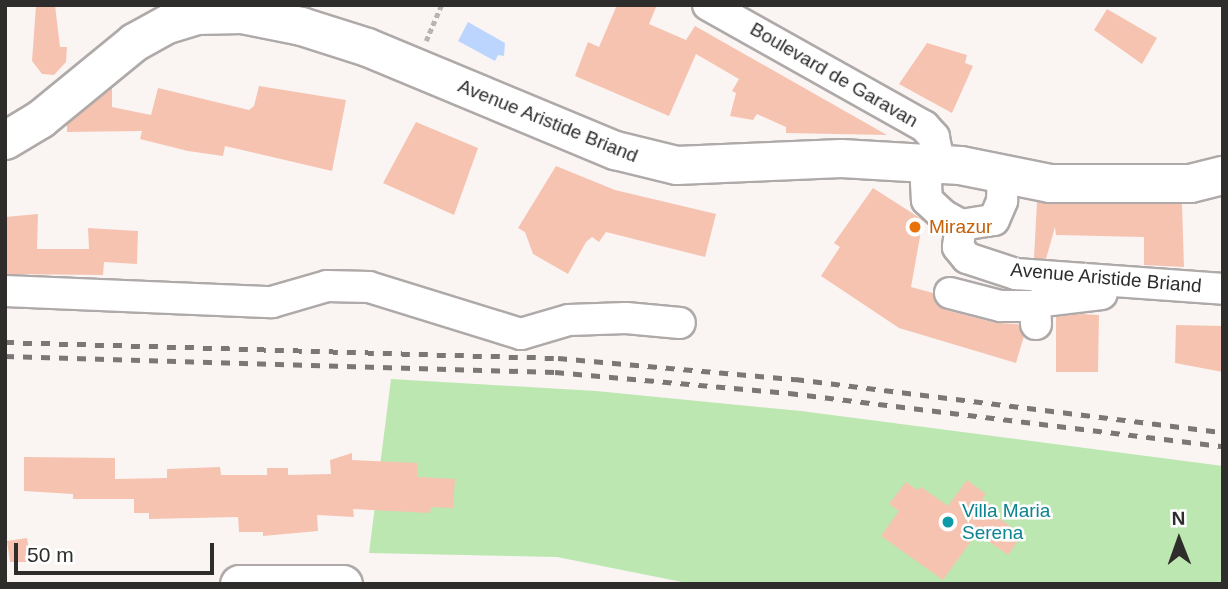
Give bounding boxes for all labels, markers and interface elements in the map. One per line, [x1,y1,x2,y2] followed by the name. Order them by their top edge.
[746,18,922,132] street label: Boulevard de Garavan
[454,74,642,168] street label: Avenue Aristide Briand
[929,216,992,238] place label: Mirazur
[907,219,923,235] marker: Mirazur
[1009,258,1203,298] street label: Avenue Aristide Briand
[962,500,1050,544] place label: Villa Maria Serena
[1144,505,1214,575] north arrow
[1172,508,1186,529] text: N
[940,514,956,530] marker: Villa Maria Serena
[18,530,217,574] scale bar
[27,543,74,566] text: 50 m

